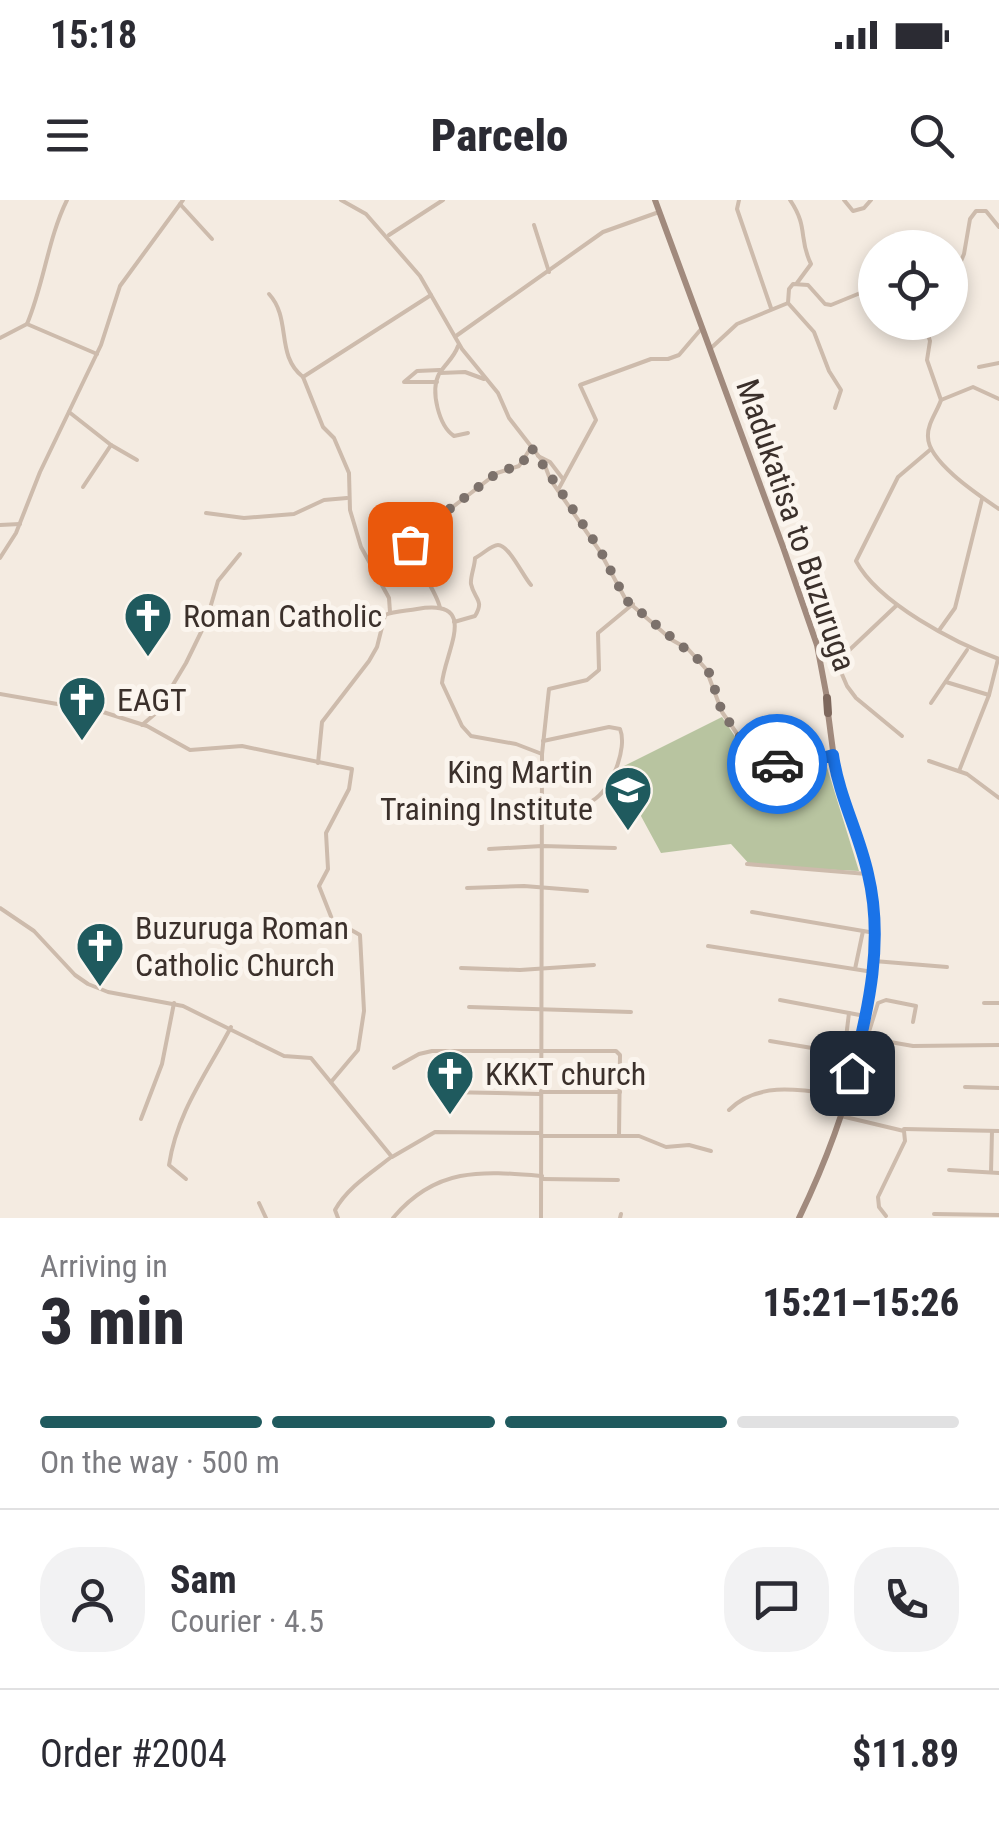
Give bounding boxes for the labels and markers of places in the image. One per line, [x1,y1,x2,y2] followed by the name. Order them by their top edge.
[368,502,453,587] pin
[122,590,174,658] church icon: Roman Catholic
[183,597,382,635] place label: Roman Catholic
[56,674,108,742] church icon: EAGT
[117,681,187,719] place label: EAGT
[380,753,593,828] place label: King Martin Training Institute
[602,764,654,832] school or university icon: King Martin Training Institute
[135,909,349,984] place label: Buzuruga Roman Catholic Church
[74,920,126,988] church icon: Buzuruga Roman Catholic Church
[810,1031,895,1116] pin
[424,1048,476,1116] church icon: KKKT church
[485,1055,646,1093] place label: KKKT church

